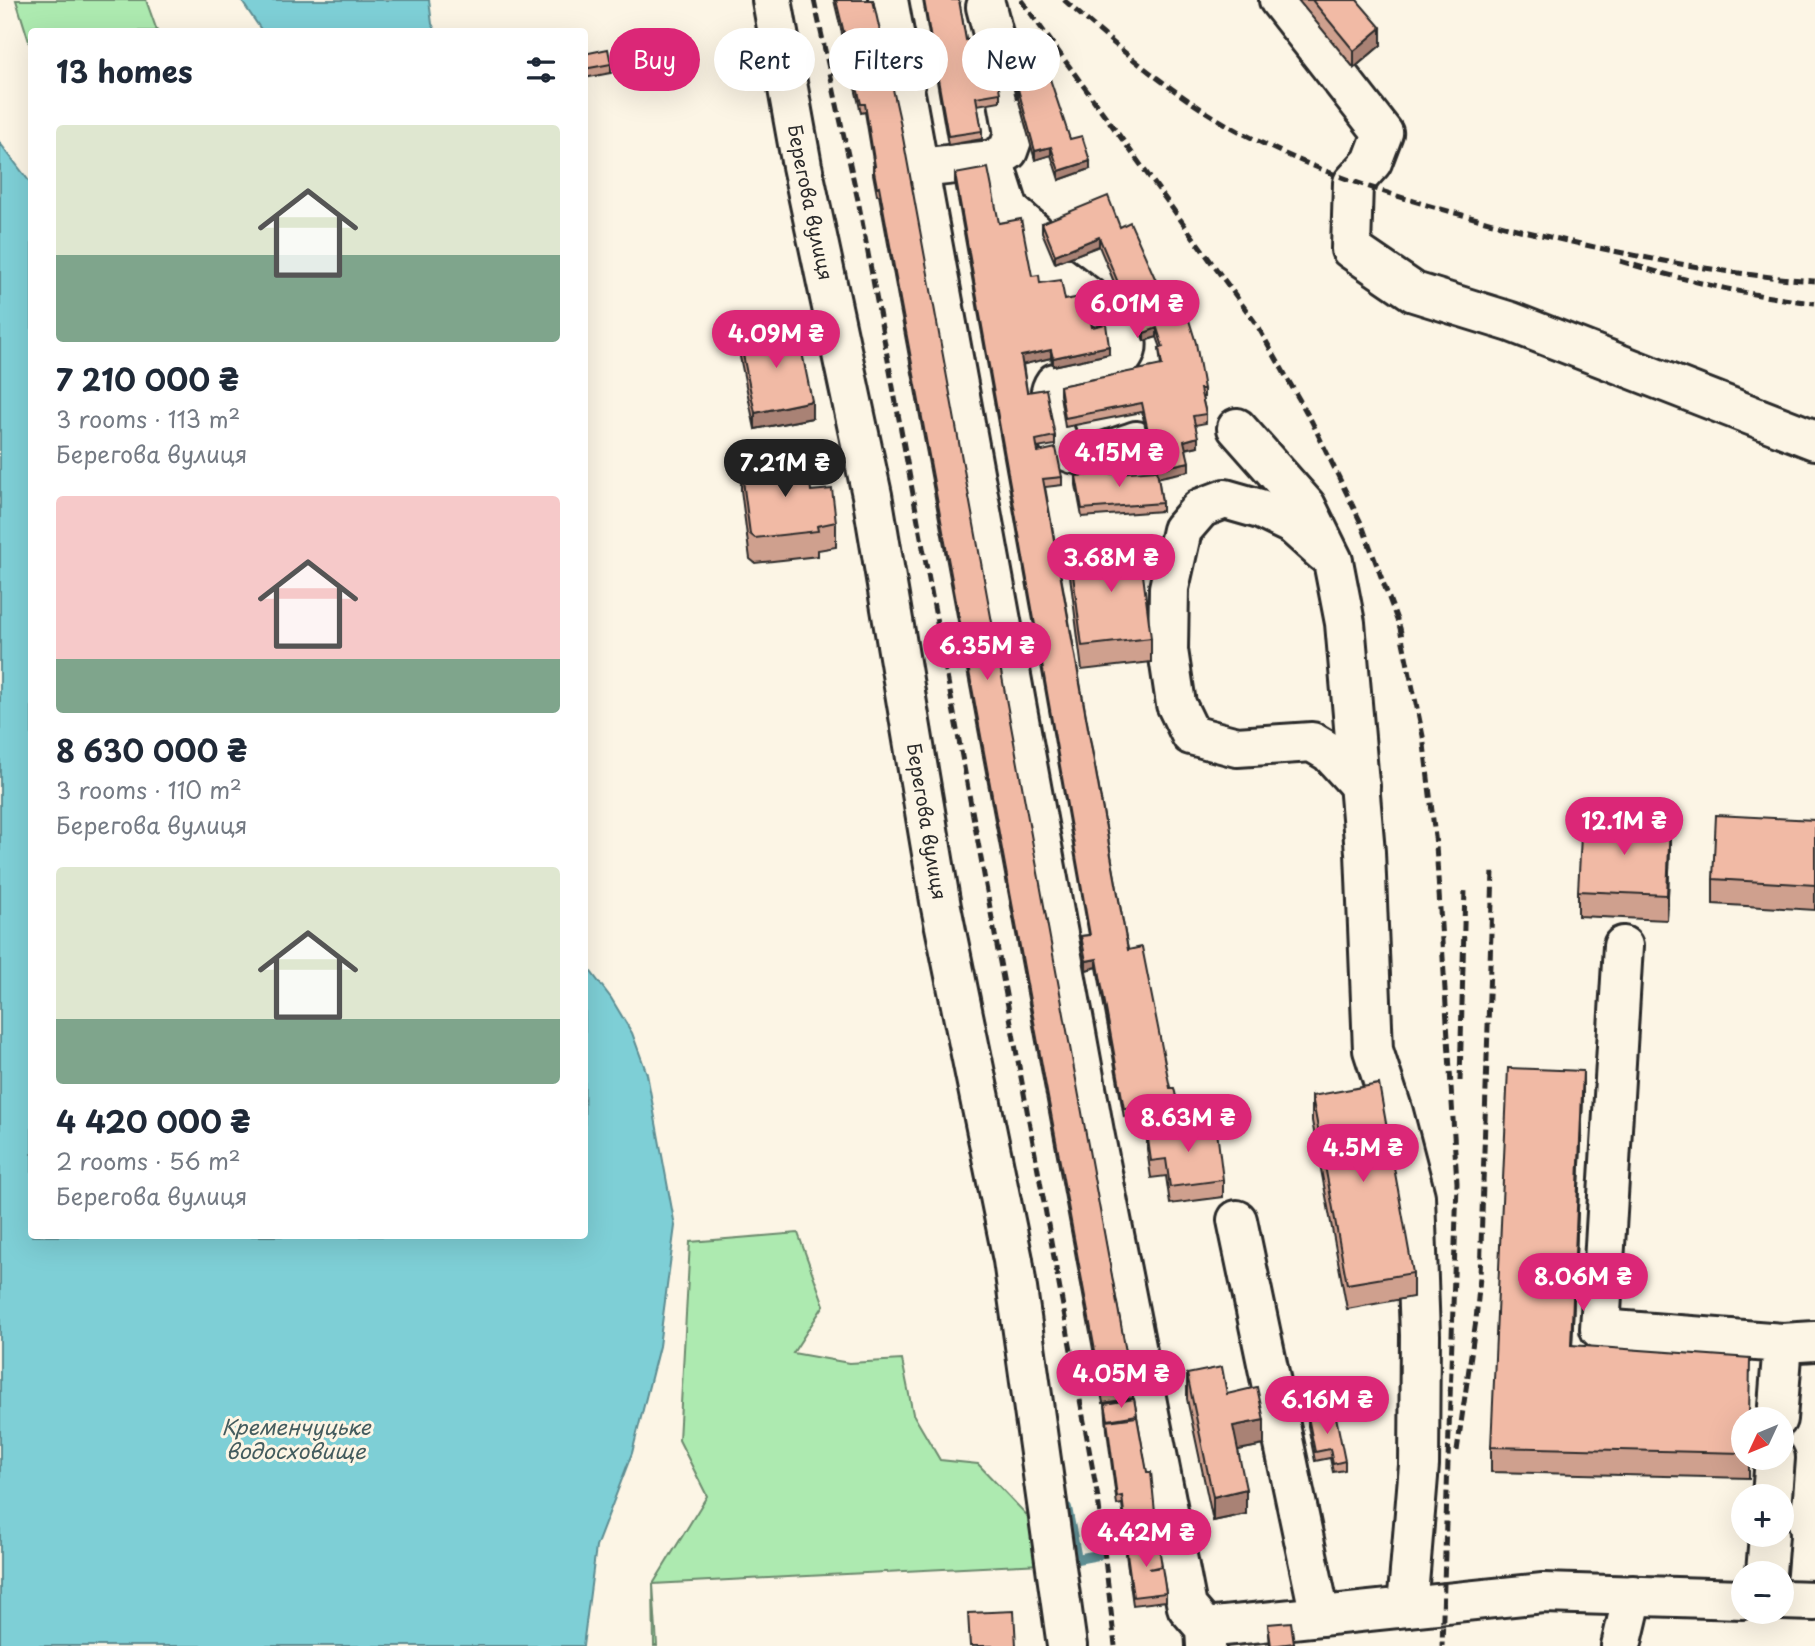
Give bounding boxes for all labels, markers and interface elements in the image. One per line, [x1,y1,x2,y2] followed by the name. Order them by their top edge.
[609,28,700,91] chip: Buy
[714,28,815,91] chip: Rent
[829,28,948,91] chip: Filters
[962,28,1060,91] chip: New
[56,48,193,93] text: 13 homes
[522,51,560,89] icon: filters
[782,122,841,283] street label: Берегова вулиця
[245,170,371,296] icon: home
[1072,280,1202,340] pin: 6.01M ₴
[1091,285,1183,320] text: 6.01M ₴
[711,310,841,370] pin: 4.09M ₴
[728,315,824,350] text: 4.09M ₴
[56,356,239,401] text: 7 210 000 ₴
[56,401,240,436] text: 3 rooms · 113 m²
[1054,430,1184,489] pin: 4.15M ₴
[1074,434,1164,469] text: 4.15M ₴
[56,436,248,471] text: Берегова вулиця
[720,440,850,499] pin: 7.21M ₴
[740,444,830,479] text: 7.21M ₴
[1046,534,1176,594] pin: 3.68M ₴
[1063,539,1159,574] text: 3.68M ₴
[245,541,371,667] icon: home
[922,622,1052,682] pin: 6.35M ₴
[939,627,1035,662] text: 6.35M ₴
[56,727,247,772] text: 8 630 000 ₴
[901,741,955,902] street label: Берегова вулиця
[56,772,242,807] text: 3 rooms · 110 m²
[1559,798,1689,857] pin: 12.1M ₴
[1581,802,1667,837] text: 12.1M ₴
[56,807,248,842] text: Берегова вулиця
[245,912,371,1038] icon: home
[1123,1094,1253,1154] pin: 8.63M ₴
[56,1098,251,1143] text: 4 420 000 ₴
[1141,1099,1236,1134] text: 8.63M ₴
[1306,1124,1420,1184] pin: 4.5M ₴
[1323,1129,1403,1164] text: 4.5M ₴
[56,1143,241,1178] text: 2 rooms · 56 m²
[56,1178,248,1213] text: Берегова вулиця
[1518,1254,1648,1313] pin: 8.06M ₴
[1534,1258,1632,1293] text: 8.06M ₴
[1056,1350,1186,1410] pin: 4.05M ₴
[1073,1355,1170,1390] text: 4.05M ₴
[1262,1376,1392,1436] pin: 6.16M ₴
[1281,1381,1373,1416] text: 6.16M ₴
[1731,1407,1794,1470] north arrow
[1731,1407,1794,1624] map controls
[221,1410,373,1466] water label: Кременчуцьке водосховище
[1731,1484,1794,1547] button: +
[1081,1510,1211,1569] pin: 4.42M ₴
[1097,1514,1195,1549] text: 4.42M ₴
[1731,1561,1794,1624] button: −

